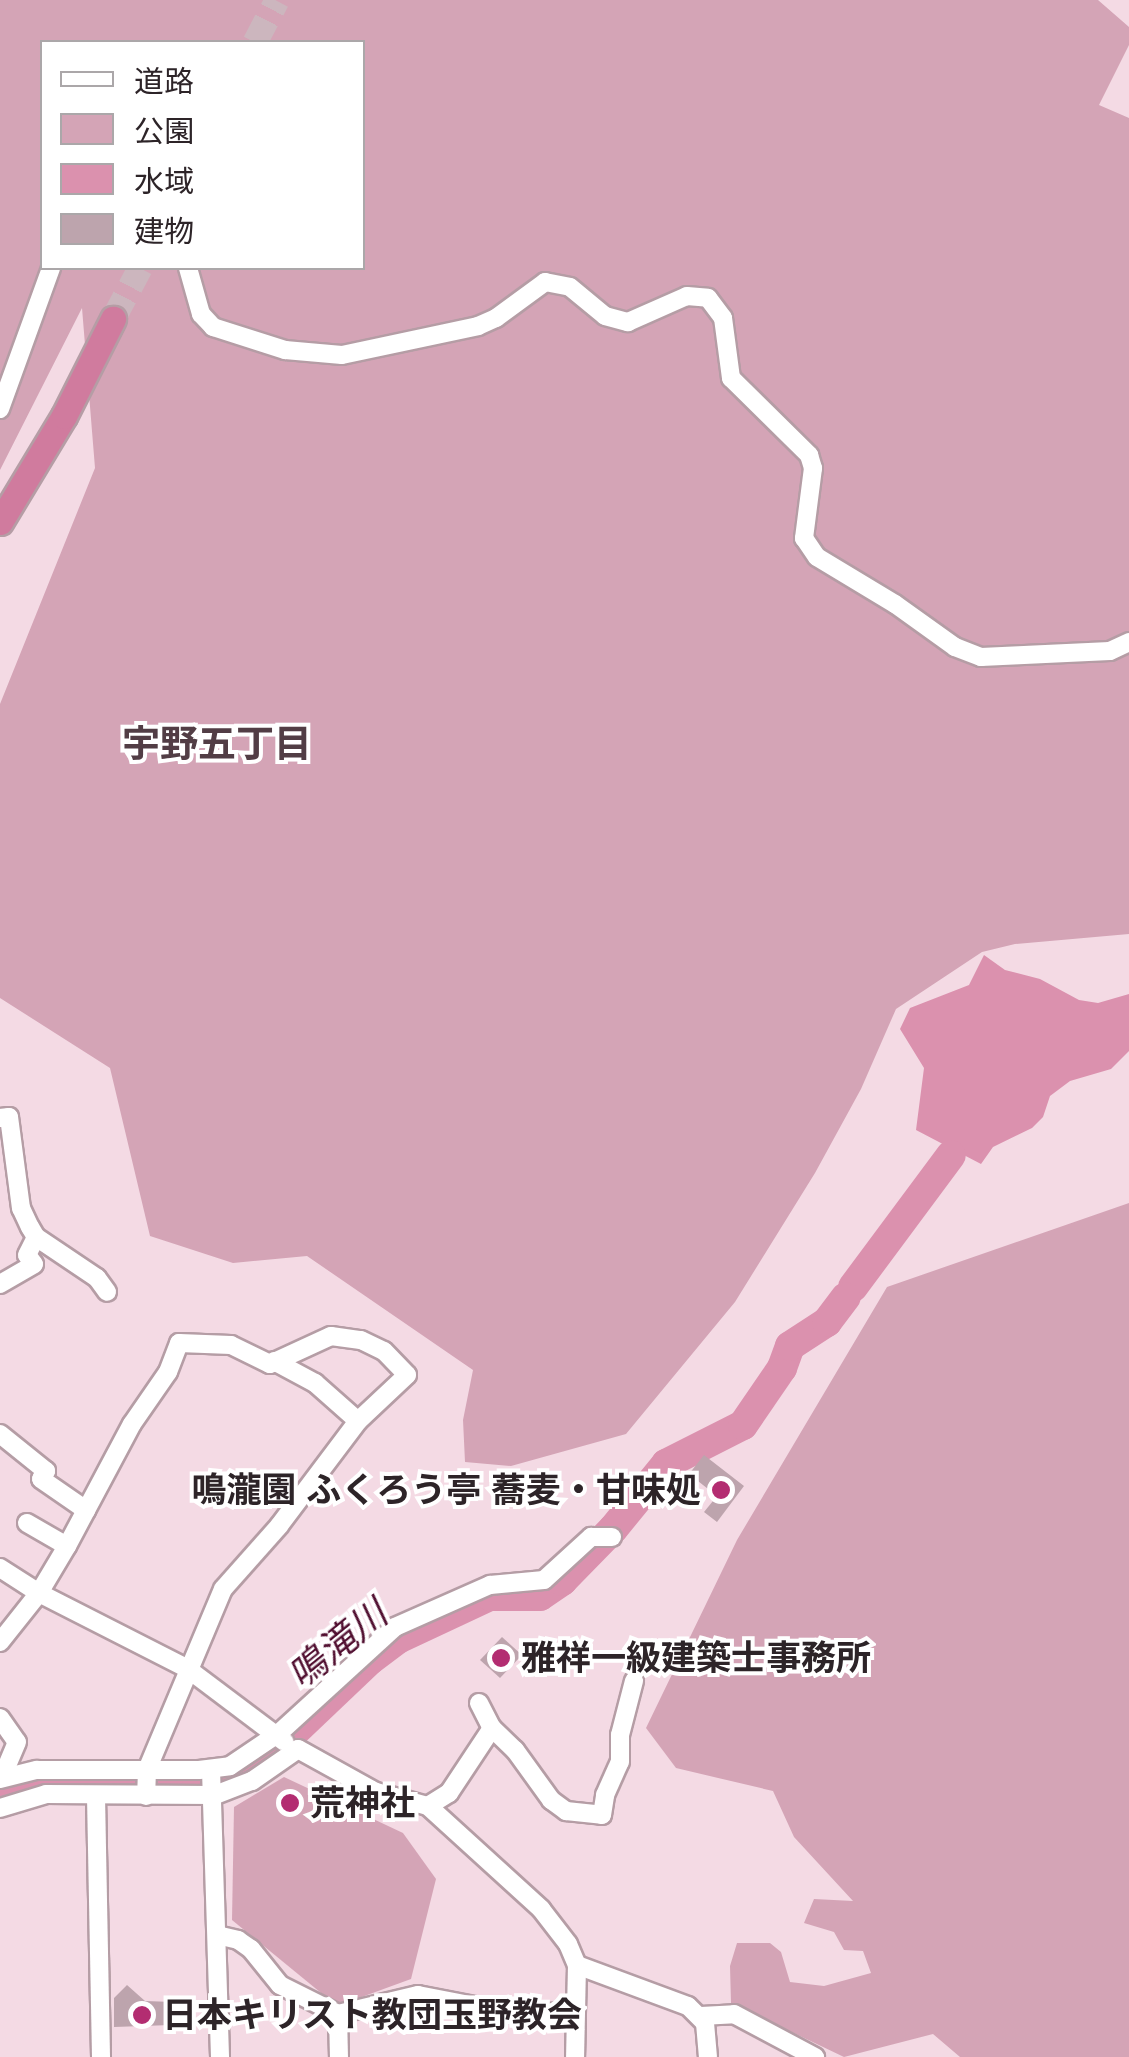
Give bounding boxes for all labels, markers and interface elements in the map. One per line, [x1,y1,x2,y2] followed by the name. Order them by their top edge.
[40,40,365,270] legend
[134,65,194,98] text: 道路
[134,115,194,148] text: 公園
[134,165,194,198] text: 水域
[134,215,194,248] text: 建物
[122,722,312,768] district label: 宇野五丁目
[192,1469,701,1511] place label: 鳴瀧園 ふくろう亭 蕎麦・甘味処
[710,1479,732,1501] marker: 鳴瀧園 ふくろう亭 蕎麦・甘味処
[279,1591,397,1699] water label: 鳴滝川
[521,1637,871,1679] place label: 雅祥一級建築士事務所
[490,1647,512,1669] marker: 雅祥一級建築士事務所
[310,1782,415,1824] place label: 荒神社
[279,1792,301,1814] marker: 荒神社
[162,1994,582,2036] place label: 日本キリスト教団玉野教会
[131,2004,153,2026] marker: 日本キリスト教団玉野教会

